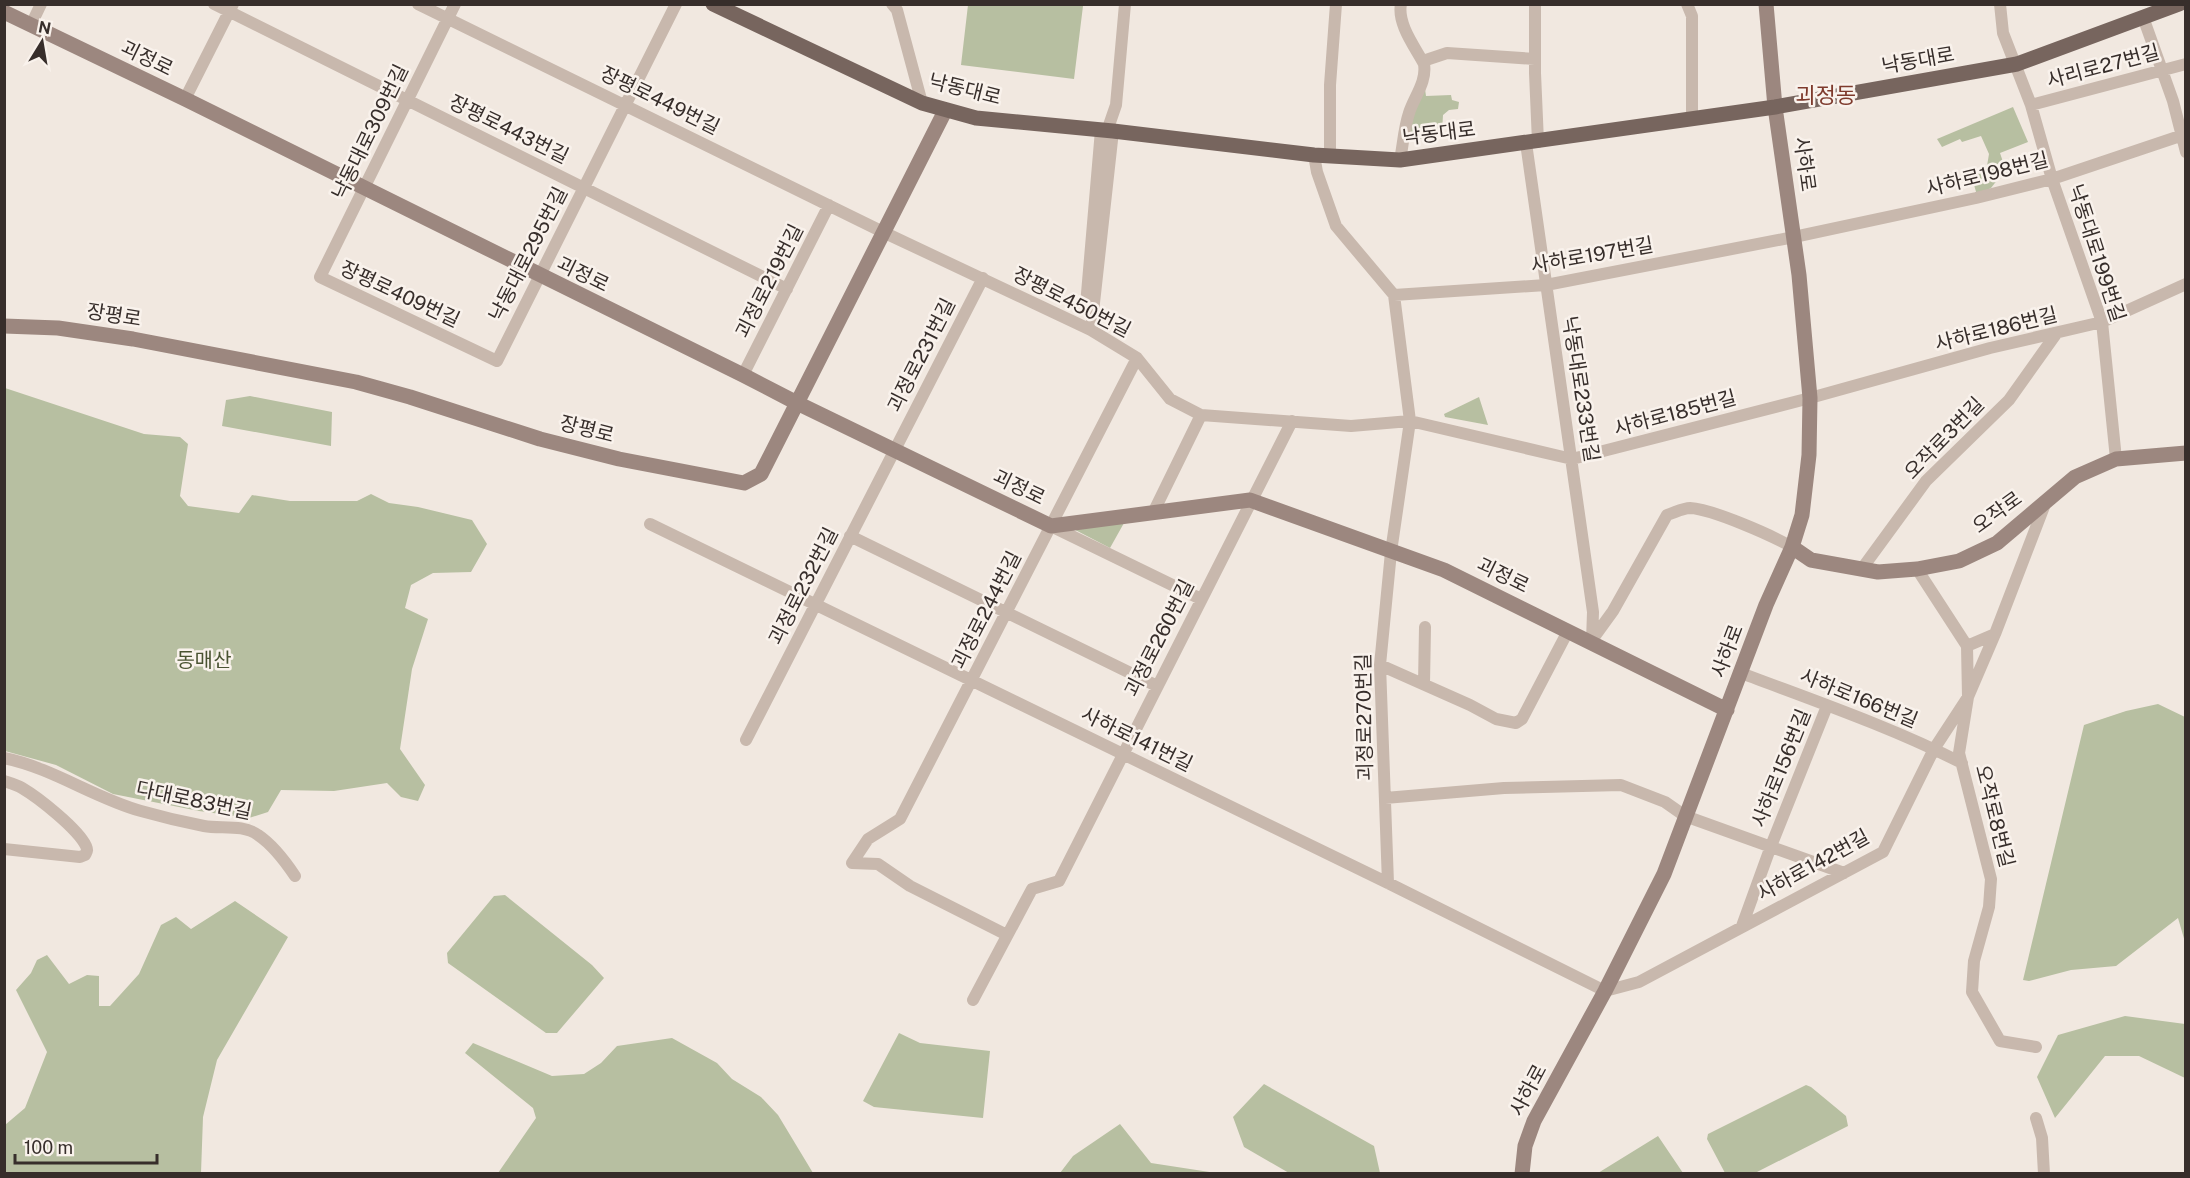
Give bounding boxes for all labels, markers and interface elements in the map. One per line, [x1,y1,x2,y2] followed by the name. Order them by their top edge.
[12,12,72,72] north arrow
[37,17,53,38] text: N
[117,35,177,81] street label: 괴정로
[2044,39,2162,93] street label: 사리로27번길
[1880,42,1956,78] street label: 낙동대로
[327,60,413,204] street label: 낙동대로309번길
[596,61,724,139] street label: 장평로449번길
[926,68,1004,110] street label: 낙동대로
[1796,82,1856,108] district label: 괴정동
[445,90,573,168] street label: 장평로443번길
[1401,117,1477,149] street label: 낙동대로
[1789,135,1821,193] street label: 사하로
[1923,147,2051,201] street label: 사하로198번길
[2063,181,2131,325] street label: 낙동대로199번길
[484,183,572,325] street label: 낙동대로295번길
[730,220,808,342] street label: 괴정로219번길
[1529,232,1655,278] street label: 사하로197번길
[553,251,613,297] street label: 괴정로
[336,256,464,332] street label: 장평로409번길
[1009,262,1135,342] street label: 장평로450번길
[882,294,960,416] street label: 괴정로231번길
[85,299,143,331] street label: 장평로
[1932,302,2060,356] street label: 사하로186번길
[1558,314,1604,464] street label: 낙동대로233번길
[1611,385,1739,441] street label: 사하로185번길
[1899,392,1989,484] street label: 오작로3번길
[557,411,617,447] street label: 장평로
[989,464,1049,510] street label: 괴정로
[1968,486,2026,538] street label: 오작로
[763,523,843,649] street label: 괴정로232번길
[946,547,1026,673] street label: 괴정로244번길
[1473,552,1533,598] street label: 괴정로
[1119,575,1199,701] street label: 괴정로260번길
[1706,621,1748,681] street label: 사하로
[176,648,232,672] park label: 동매산
[1351,653,1377,781] street label: 괴정로270번길
[1797,663,1921,733] street label: 사하로166번길
[1077,702,1197,776] street label: 사하로141번길
[1746,705,1816,831] street label: 사하로156번길
[1971,762,2019,870] street label: 오작로8번길
[134,776,254,824] street label: 다대로83번길
[1753,824,1873,906] street label: 사하로142번길
[1504,1060,1552,1120] street label: 사하로
[15,1127,158,1165] scale bar
[24,1137,73,1158] text: 100 m

